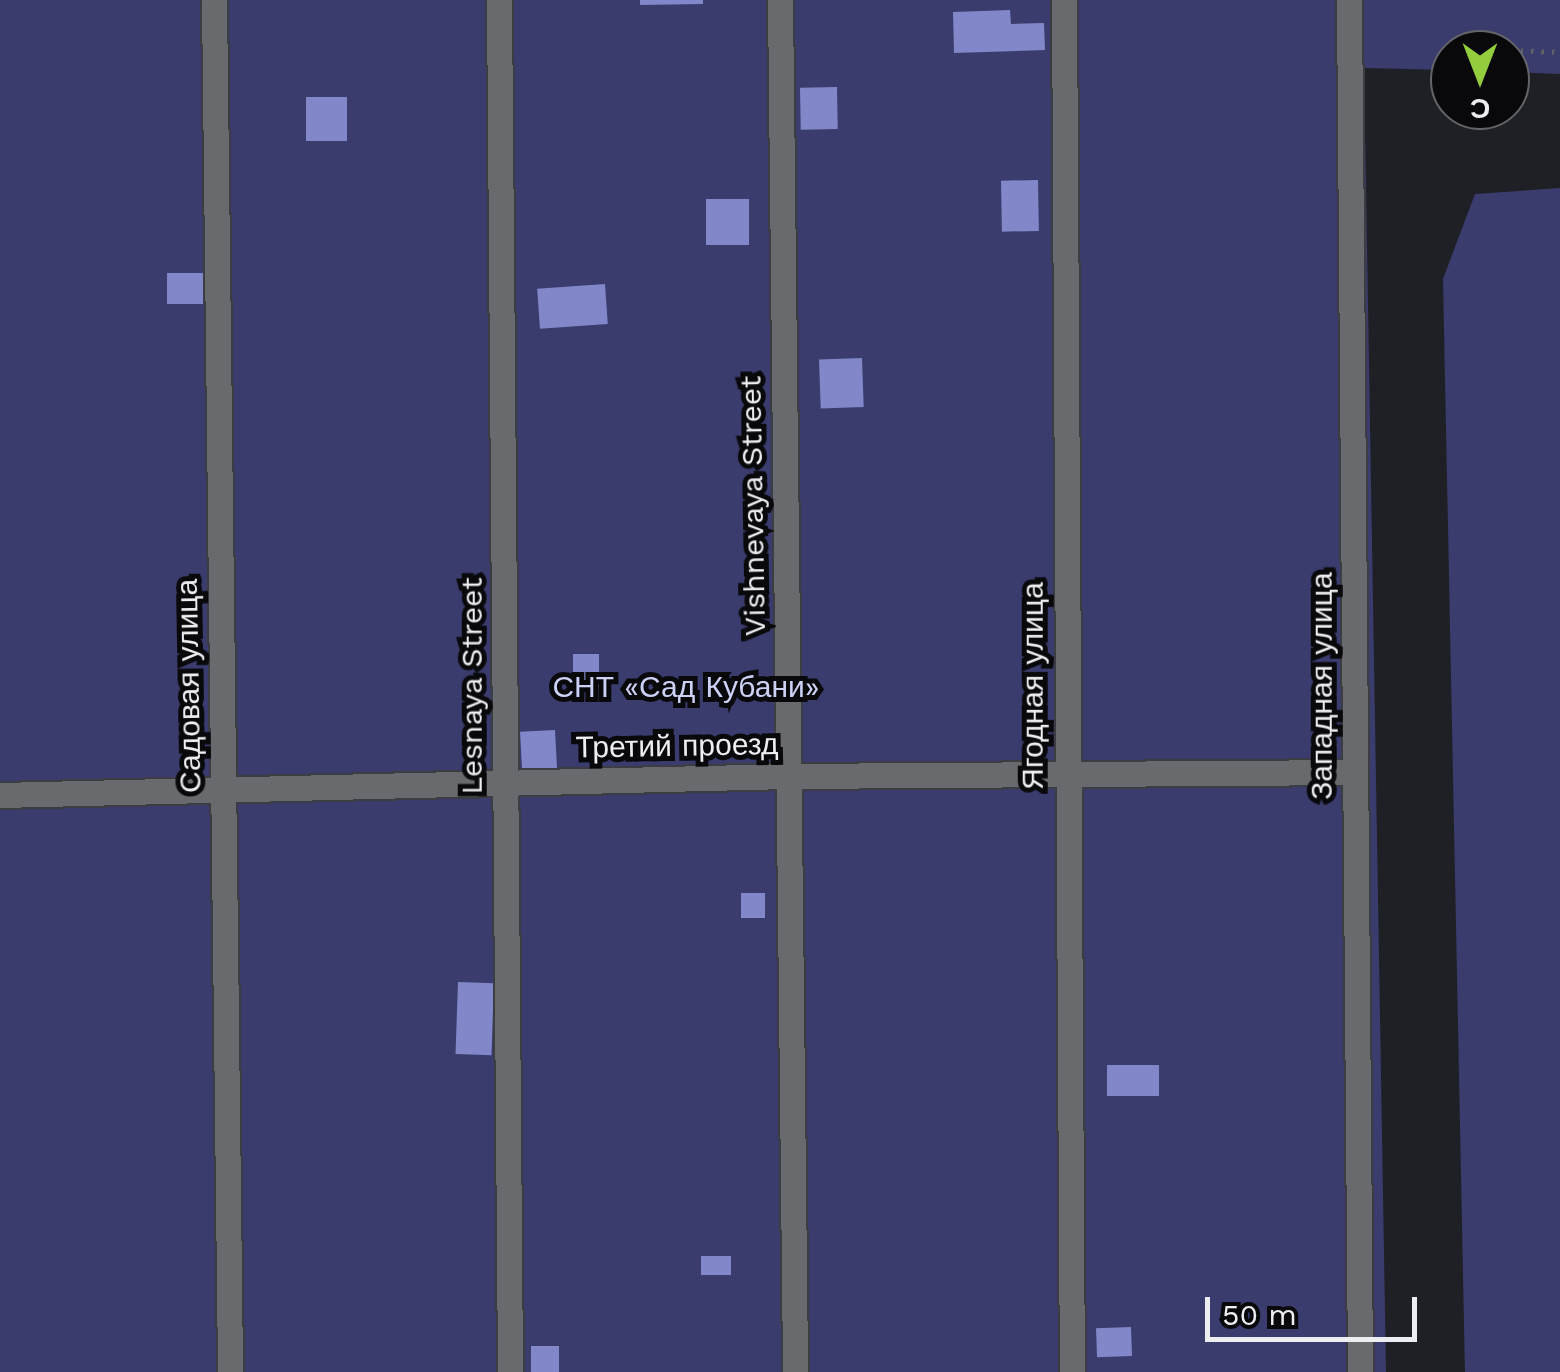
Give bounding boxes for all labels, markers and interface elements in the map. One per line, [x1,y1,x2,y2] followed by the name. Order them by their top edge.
[1430,30,1530,130] north arrow
[1470,92,1490,125] text: С
[733,375,773,637] street label: Vishnevaya Street
[1304,572,1340,800] street label: Западная улица
[454,577,490,795] street label: Lesnaya Street
[169,579,209,793] street label: Садовая улица
[1015,582,1051,790] street label: Ягодная улица
[552,669,820,705] park label: СНТ «Сад Кубани»
[575,726,779,766] street label: Третий проезд
[1210,1277,1422,1339] scale bar
[1222,1297,1297,1332] text: 50 m

